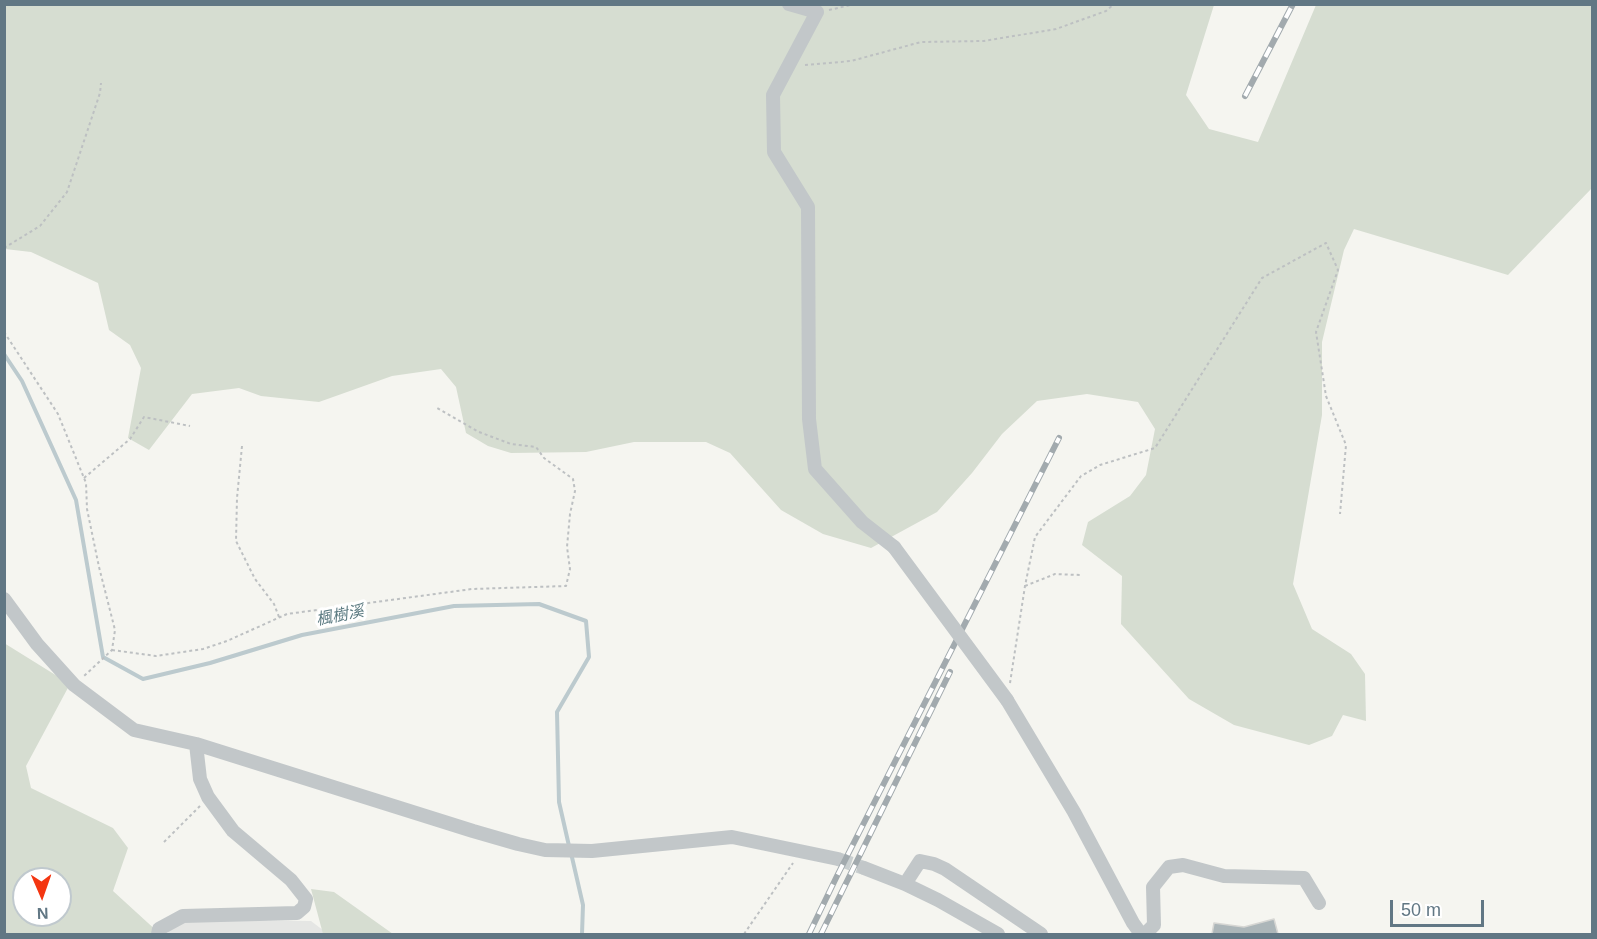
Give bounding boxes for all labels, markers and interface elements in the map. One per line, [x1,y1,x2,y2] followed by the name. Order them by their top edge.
[315,602,365,630] water label: 楓樹溪
[12,867,72,927] north arrow
[1393,888,1488,926] scale bar
[1401,900,1441,920] text: 50 m
[37,905,49,922] text: N

